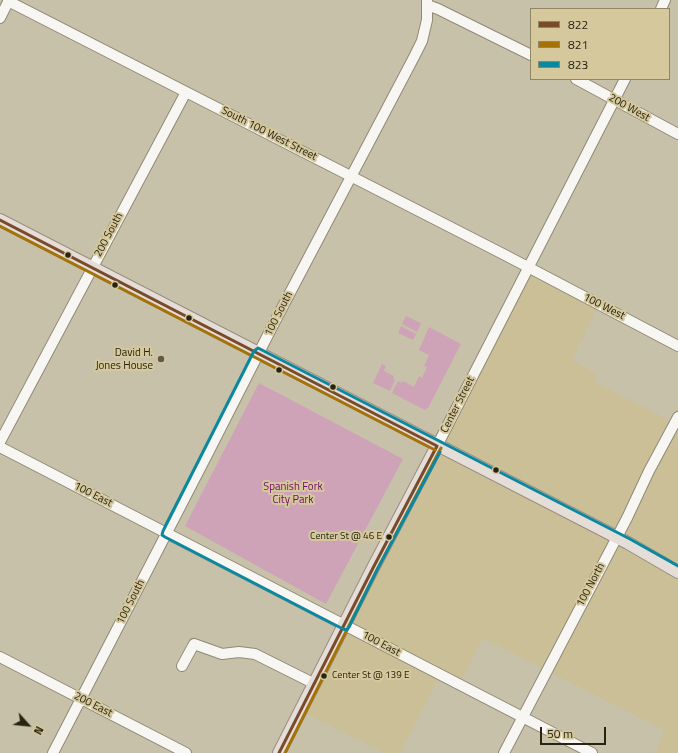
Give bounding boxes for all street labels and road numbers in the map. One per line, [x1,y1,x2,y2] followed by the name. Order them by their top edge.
[606,91,652,125] street label: 200 West
[219,104,319,164] street label: South 100 West Street
[92,211,126,259] street label: 200 South
[262,289,296,339] street label: 100 South
[581,291,627,323] street label: 100 West
[438,375,478,435] street label: Center Street
[72,480,114,510] street label: 100 East
[574,561,608,609] street label: 100 North
[114,577,148,627] street label: 100 South
[360,628,402,660] street label: 100 East
[72,690,114,720] street label: 200 East

